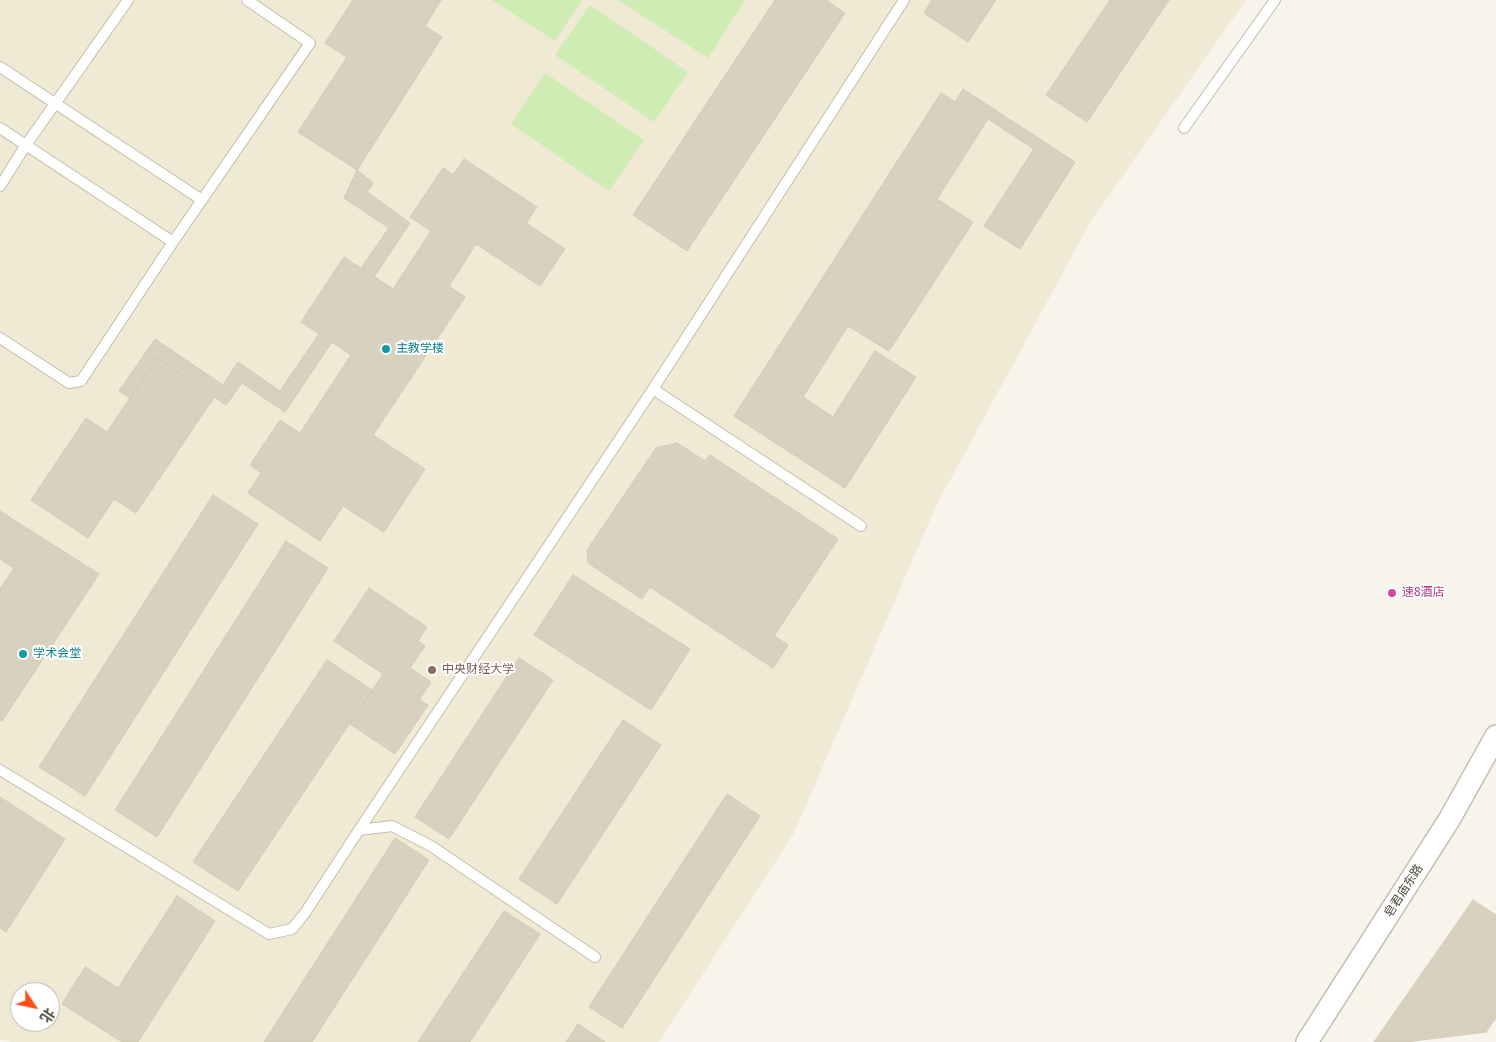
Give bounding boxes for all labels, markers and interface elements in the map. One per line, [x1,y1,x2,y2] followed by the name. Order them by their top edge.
[396,342,444,356] place label: 主教学楼
[380,343,392,355] marker: 主教学楼
[1402,586,1445,600] place label: 速8酒店
[1386,587,1398,599] marker: 速8酒店
[33,647,81,661] place label: 学术会堂
[17,648,29,660] marker: 学术会堂
[442,663,514,677] place label: 中央财经大学
[426,664,438,676] marker: 中央财经大学
[1382,862,1426,920] street label: 皂君庙东路
[10,982,60,1032] north arrow
[36,1005,58,1026] text: 北

